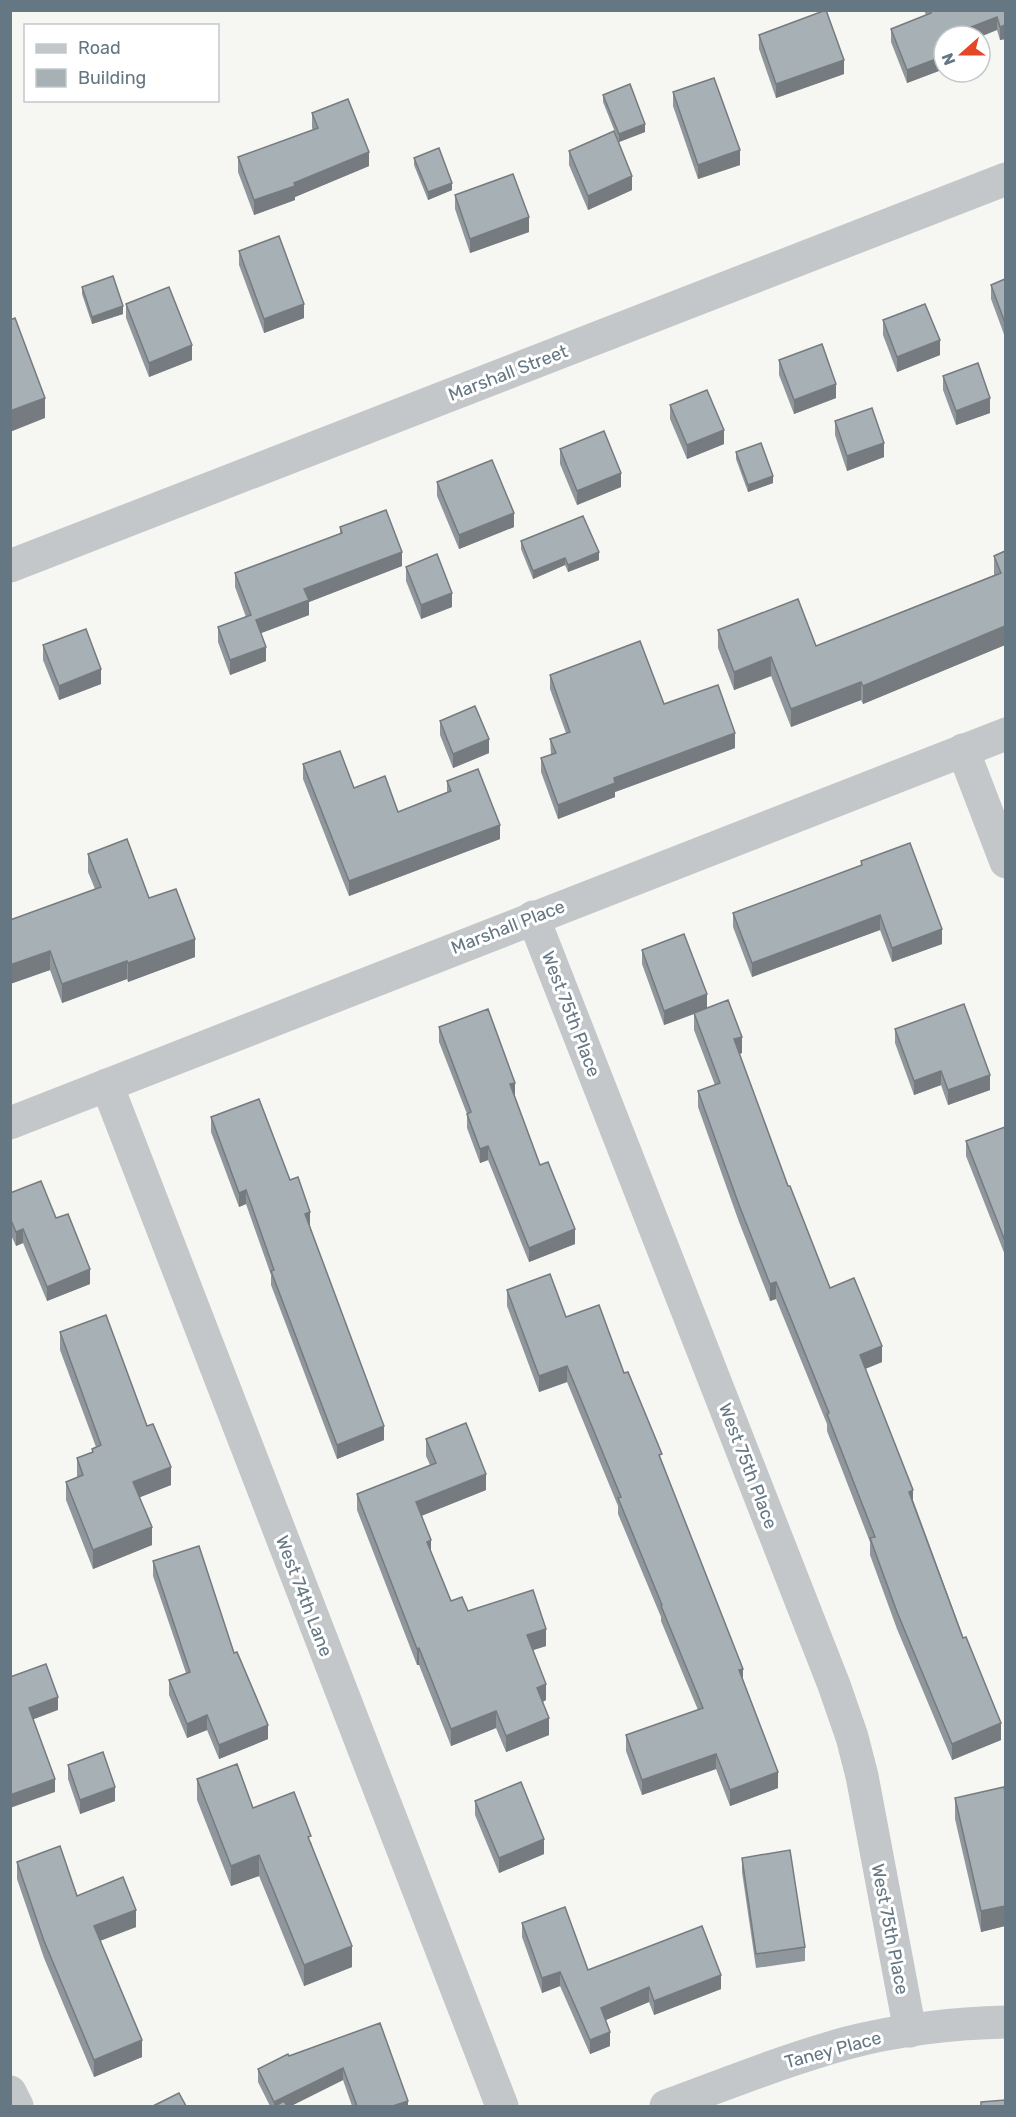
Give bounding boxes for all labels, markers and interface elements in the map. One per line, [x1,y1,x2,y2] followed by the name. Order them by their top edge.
[24,24,219,102] legend
[932,24,992,84] north arrow
[78,37,121,59] text: Road
[938,50,959,68] text: N
[78,67,146,89] text: Building
[445,340,571,406] street label: Marshall Street
[448,895,568,959] street label: Marshall Place
[537,948,605,1080] street label: West 75th Place
[714,1400,782,1532] street label: West 75th Place
[271,1532,337,1660] street label: West 74th Lane
[867,1862,913,1996] street label: West 75th Place
[782,2027,884,2073] street label: Taney Place

